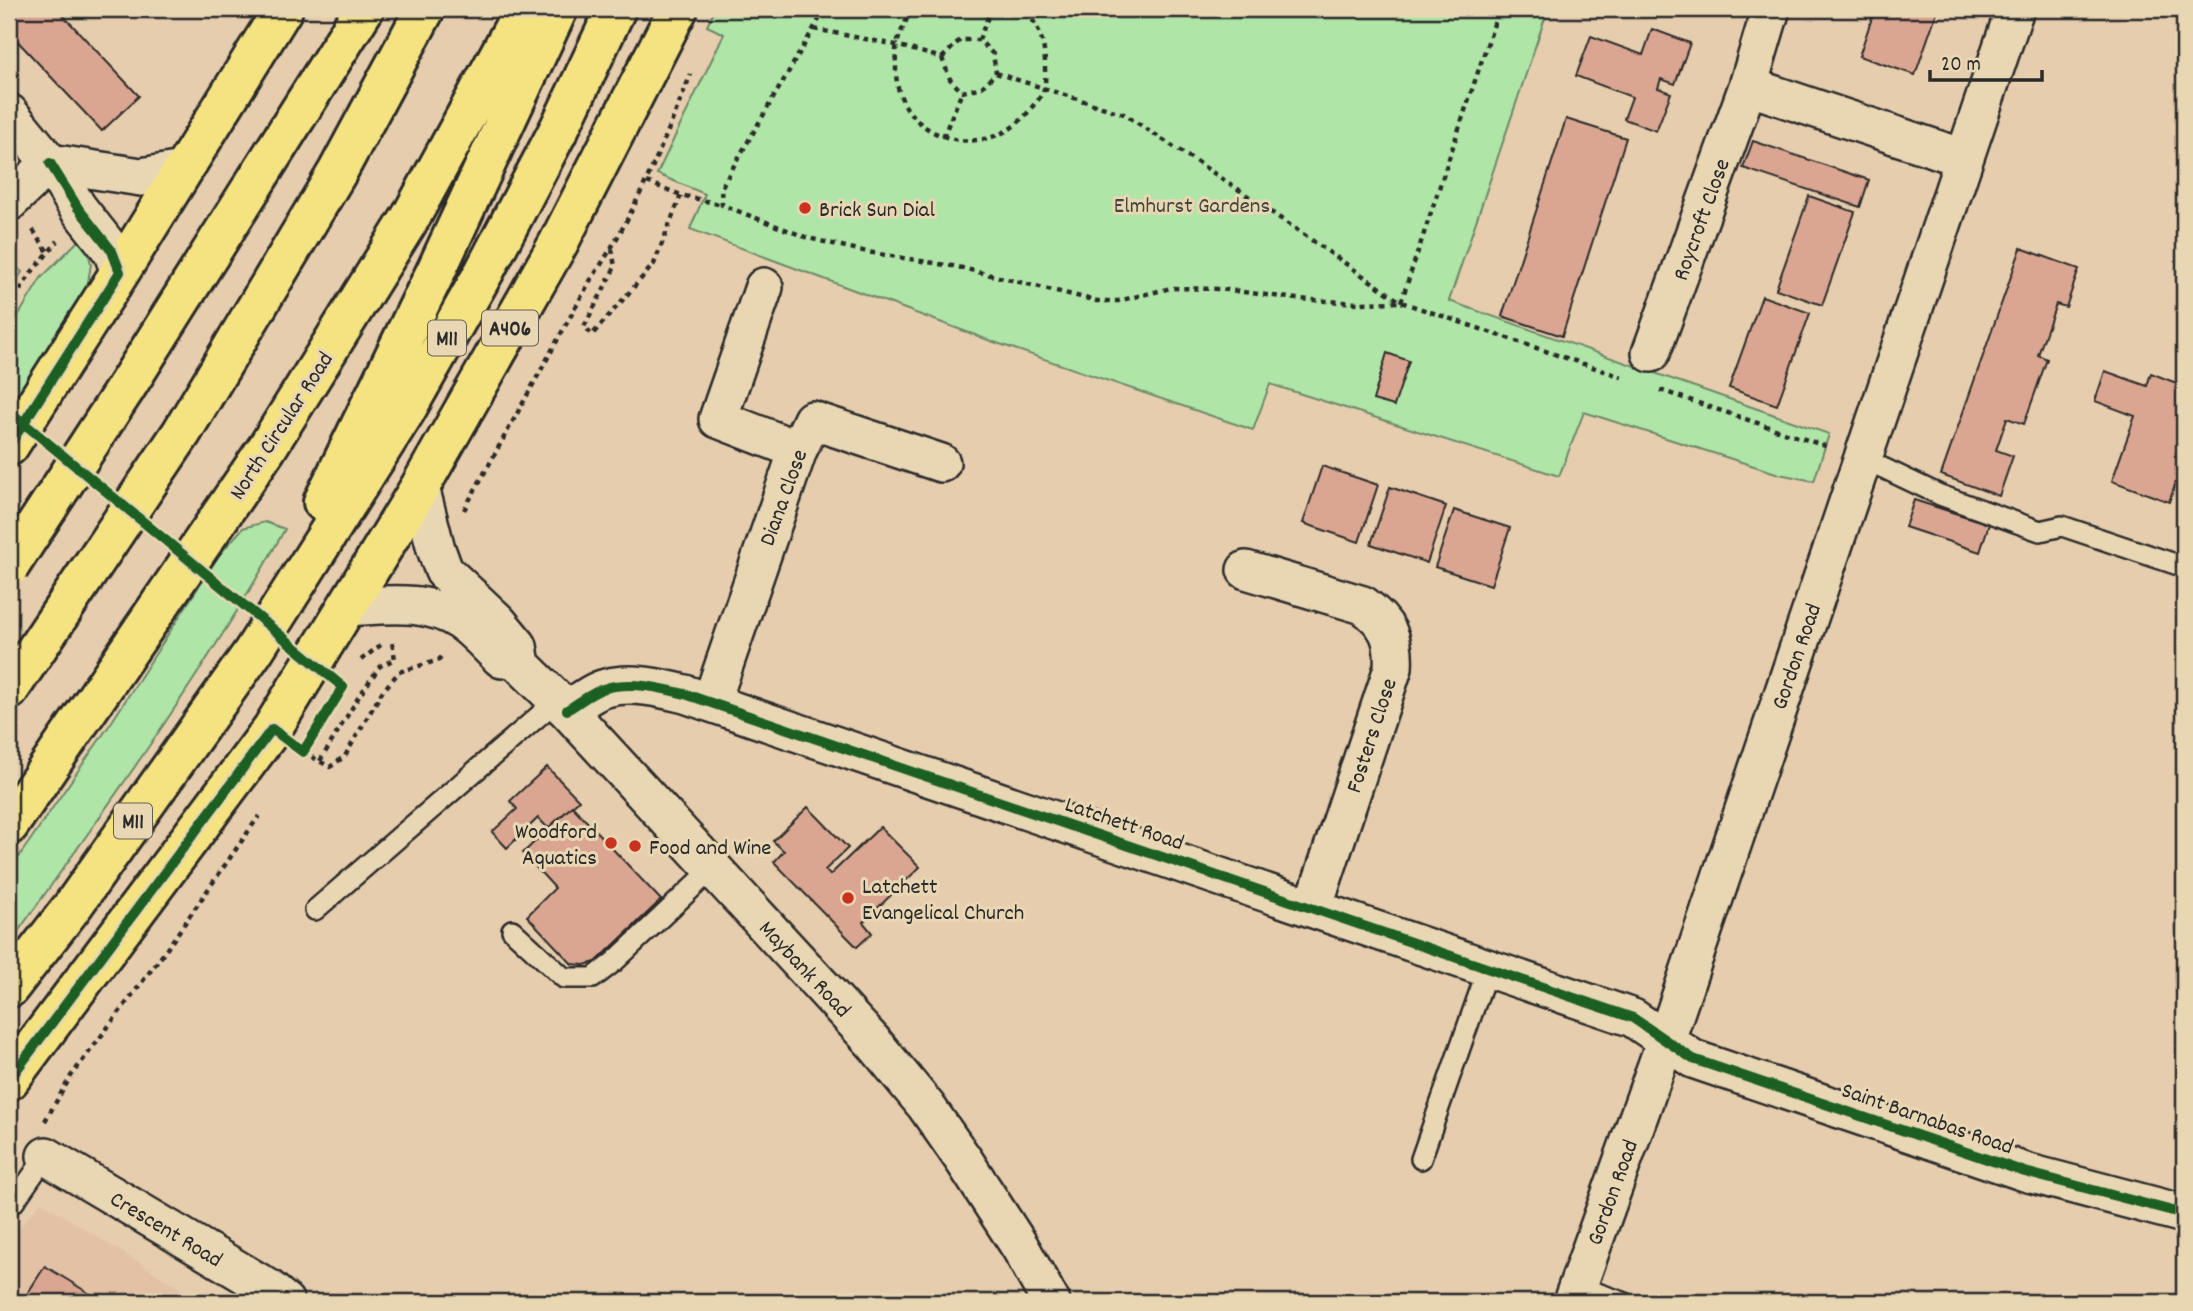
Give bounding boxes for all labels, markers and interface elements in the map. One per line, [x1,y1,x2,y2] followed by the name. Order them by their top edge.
[1930,38,2042,82] scale bar
[1941,51,1981,81] text: 20 m
[1666,155,1741,286] street label: Roycroft Close
[1114,191,1270,224] park label: Elmhurst Gardens
[819,195,935,228] place label: Brick Sun Dial
[797,200,813,216] marker: Brick Sun Dial
[482,310,538,346] road number: A406
[428,320,466,356] road number: M11
[223,346,343,508] street label: North Circular Road
[753,445,818,551] street label: Diana Close
[1765,600,1832,715] street label: Gordon Road
[1339,674,1407,798] street label: Fosters Close
[1060,790,1188,861] street label: Latchett Road
[114,804,152,838] road number: M11
[515,817,597,876] place label: Woodford Aquatics
[649,833,771,866] place label: Food and Wine
[603,835,619,851] marker: Woodford Aquatics
[627,838,643,854] marker: Food and Wine
[862,872,1024,931] place label: Latchett Evangelical Church
[840,890,856,906] marker: Latchett Evangelical Church
[750,914,857,1026] street label: Maybank Road
[1836,1075,2017,1165] street label: Saint Barnabas Road
[1580,1136,1649,1251] street label: Gordon Road
[102,1184,228,1278] street label: Crescent Road

